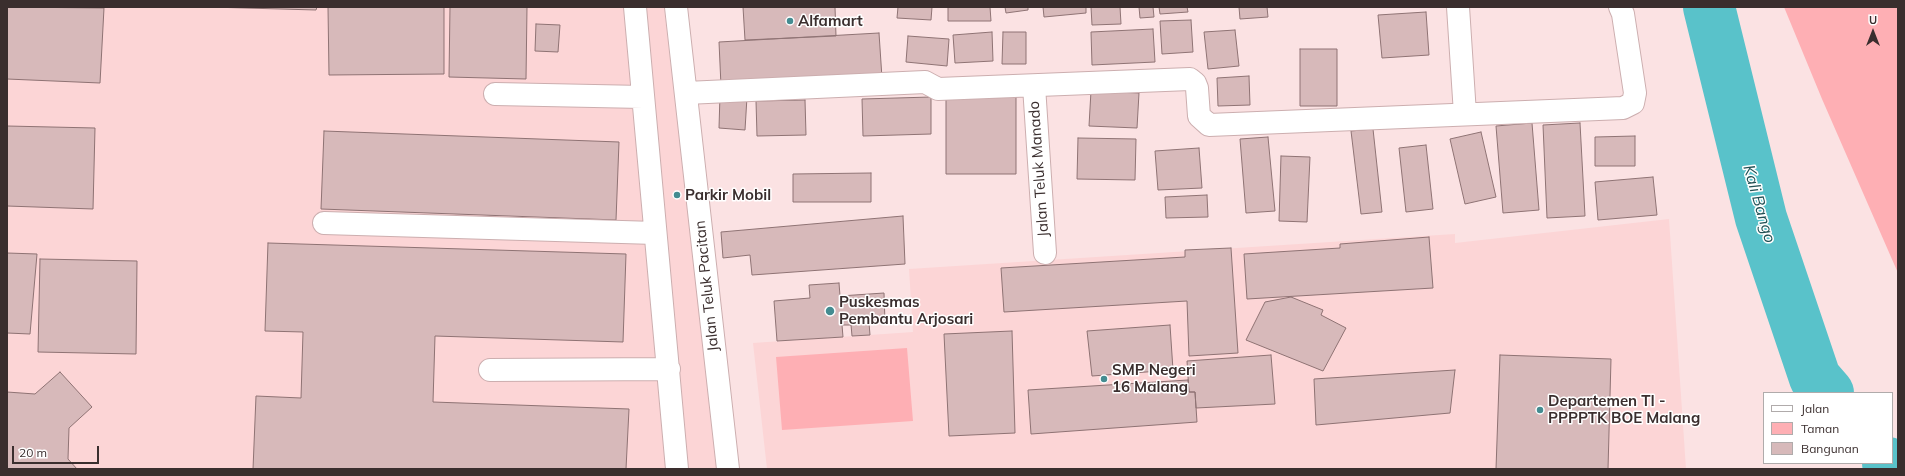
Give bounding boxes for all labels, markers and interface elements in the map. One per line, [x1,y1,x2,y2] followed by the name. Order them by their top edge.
[798,12,863,30] place label: Alfamart
[1853,12,1893,52] north arrow
[1869,13,1877,27] text: U
[785,16,795,26] marker: Alfamart
[1025,100,1053,238] street label: Jalan Teluk Manado
[1739,163,1779,245] water label: Kali Bango
[685,186,771,204] place label: Parkir Mobil
[672,190,682,200] marker: Parkir Mobil
[691,220,723,352] street label: Jalan Teluk Pacitan
[839,293,973,328] place label: Puskesmas Pembantu Arjosari
[824,305,836,317] marker: Puskesmas Pembantu Arjosari
[1112,361,1196,396] place label: SMP Negeri 16 Malang
[1099,374,1109,384] marker: SMP Negeri 16 Malang
[1548,392,1700,427] place label: Departemen TI - PPPPTK BOE Malang
[1763,392,1893,464] legend
[1801,401,1829,416] text: Jalan
[1535,405,1545,415] marker: Departemen TI - PPPPTK BOE Malang
[1801,421,1839,436] text: Taman
[14,438,101,464] scale bar
[1801,441,1859,456] text: Bangunan
[19,445,47,460] text: 20 m

